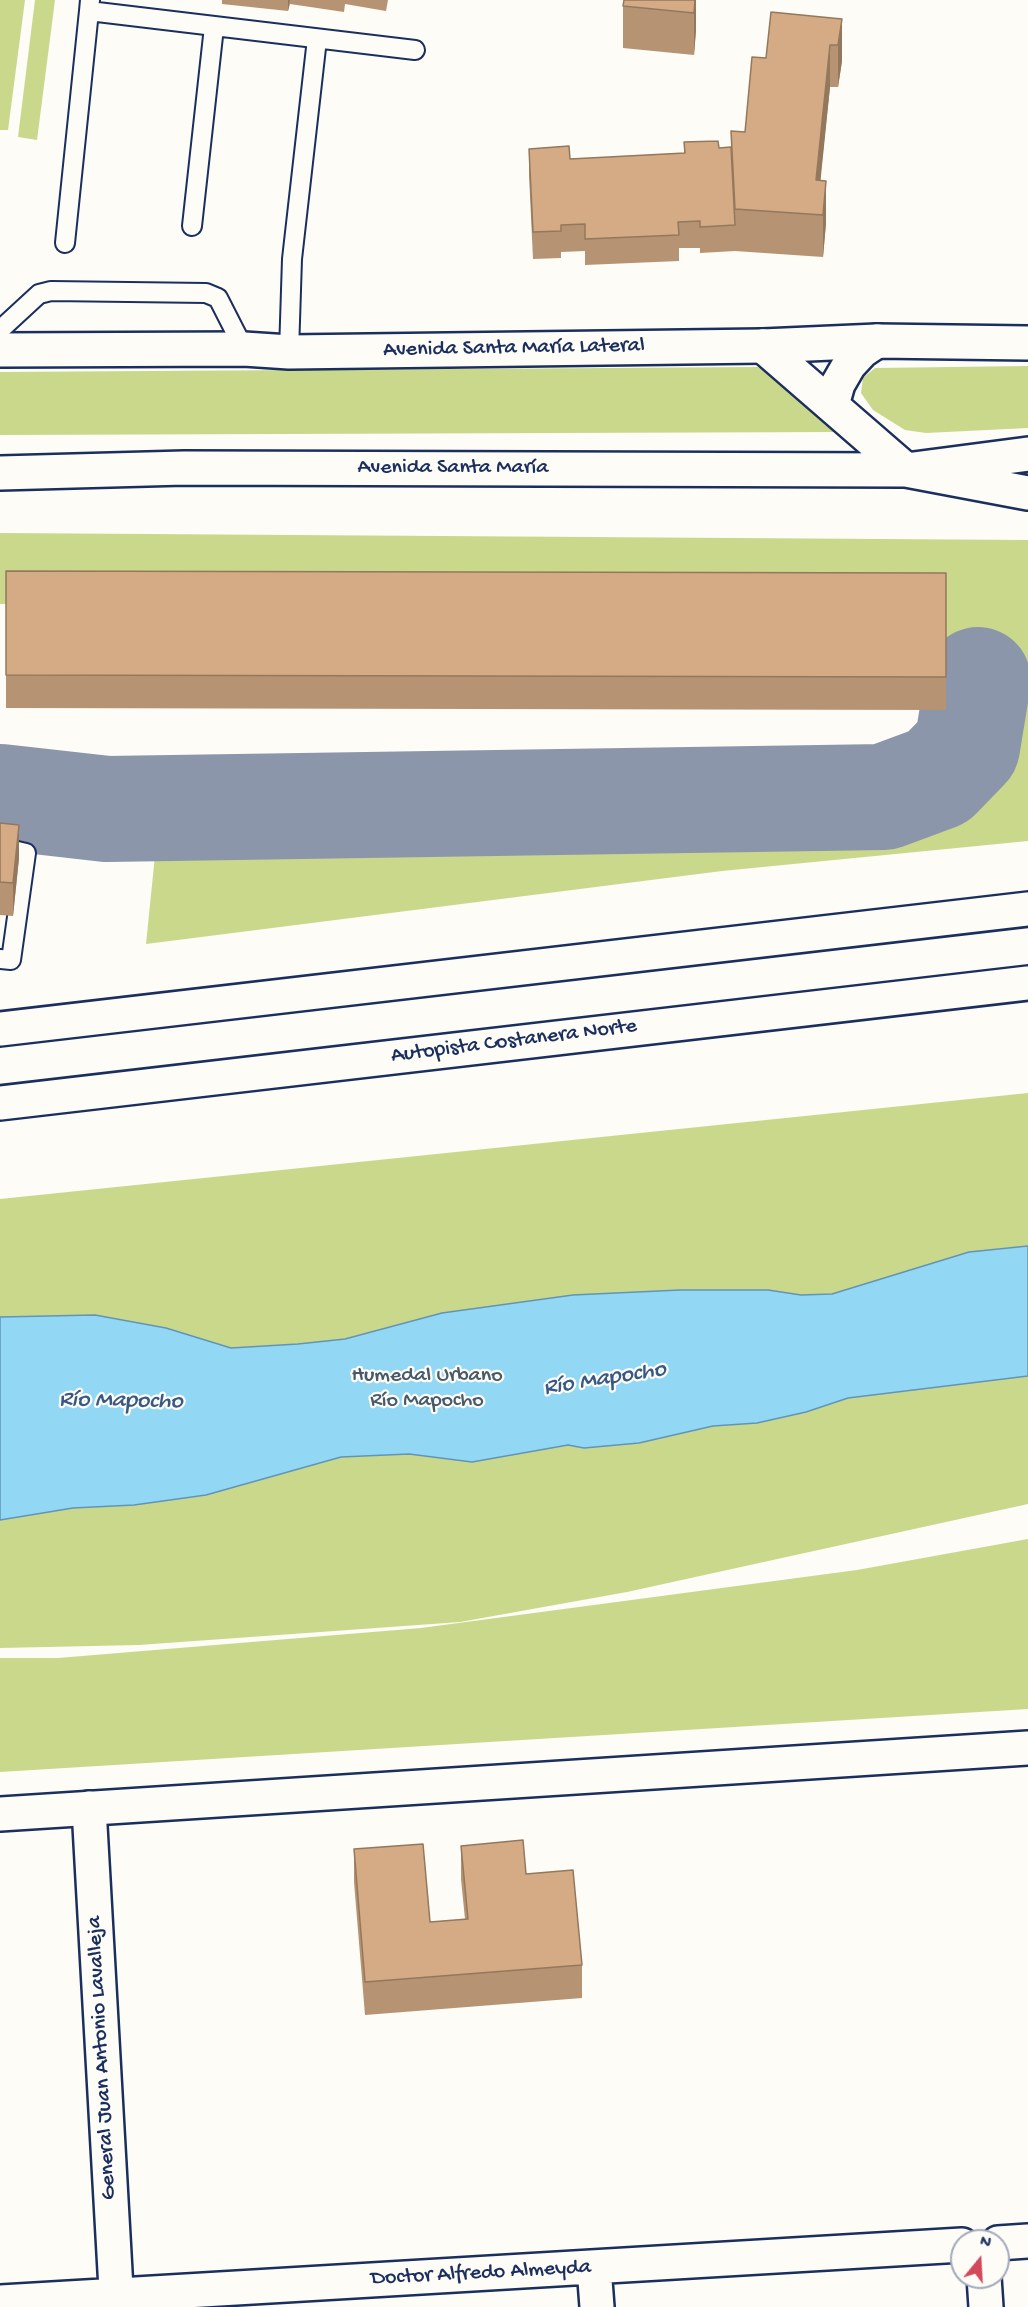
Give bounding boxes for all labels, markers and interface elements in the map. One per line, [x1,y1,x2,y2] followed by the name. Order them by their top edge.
[383,334,645,364] street label: Avenida Santa María Lateral
[357,456,549,482] street label: Avenida Santa María
[390,1014,638,1070] street label: Autopista Costanera Norte
[542,1356,668,1404] water label: Río Mapocho
[351,1364,503,1416] park label: Humedal Urbano Río Mapocho
[59,1387,183,1417] water label: Río Mapocho
[82,1915,124,2201] street label: General Juan Antonio Lavalleja
[950,2229,1010,2289] north arrow
[977,2233,993,2254] text: N
[370,2255,592,2293] street label: Doctor Alfredo Almeyda

